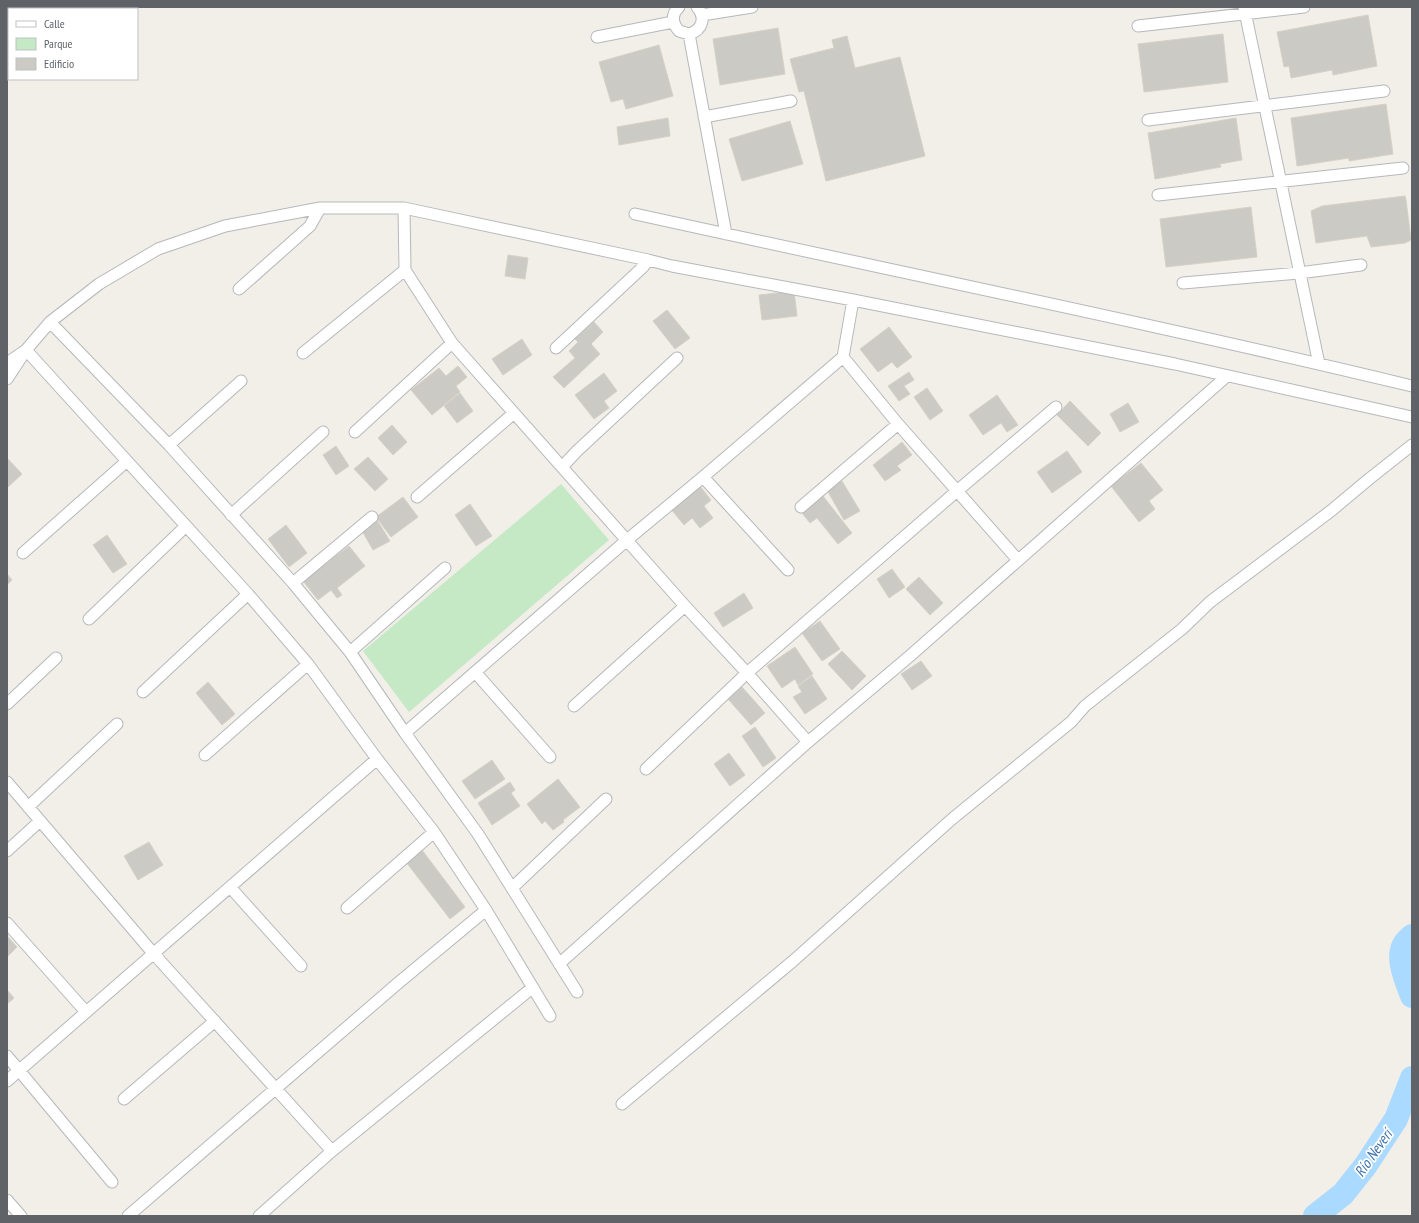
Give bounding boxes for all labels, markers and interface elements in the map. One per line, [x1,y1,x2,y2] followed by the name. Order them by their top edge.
[8,8,138,80] legend
[44,16,65,31] text: Calle
[44,36,73,51] text: Parque
[44,56,74,71] text: Edificio
[1350,1123,1398,1180] water label: Río Neverí

